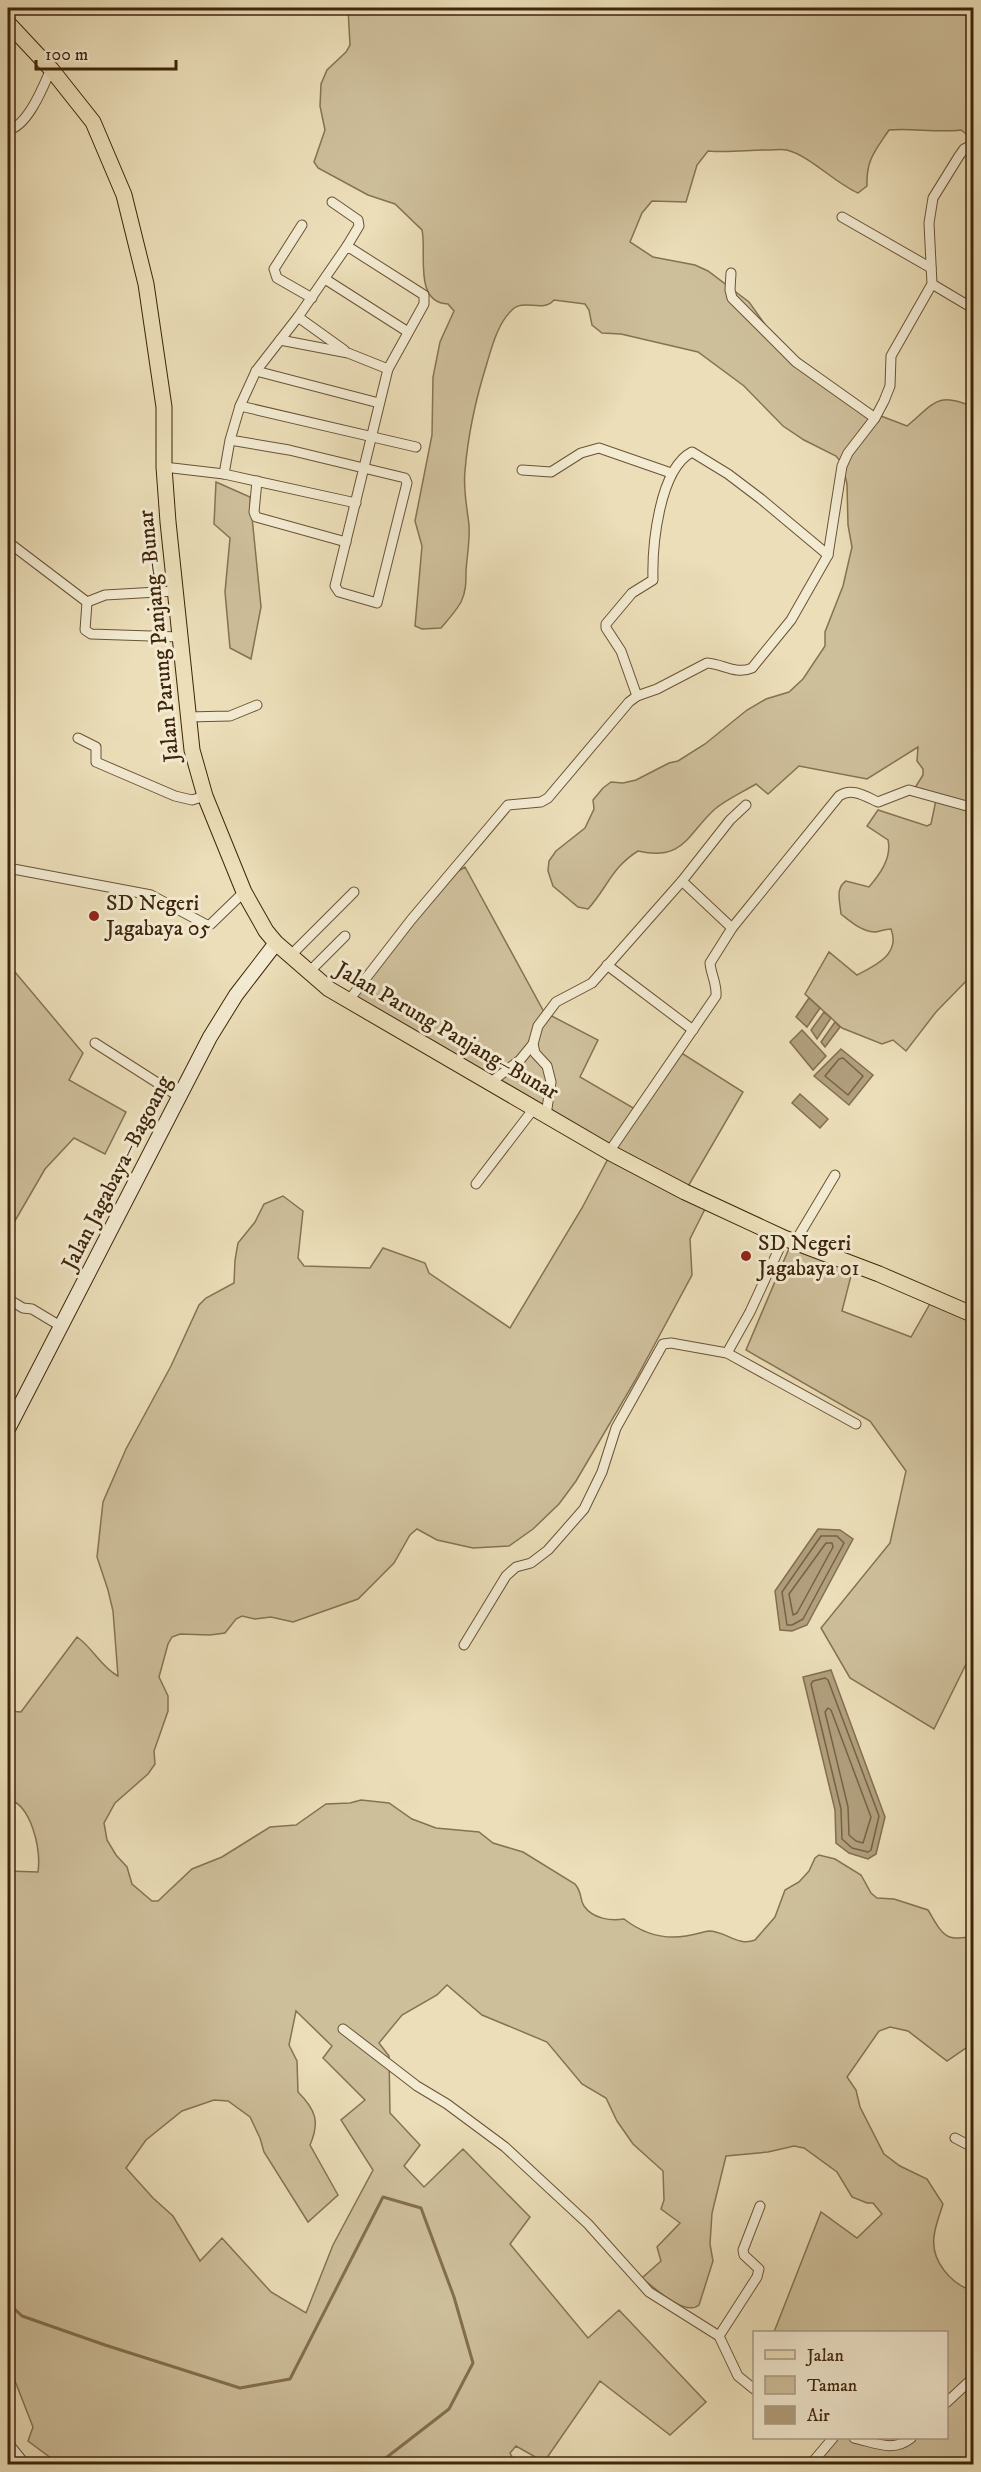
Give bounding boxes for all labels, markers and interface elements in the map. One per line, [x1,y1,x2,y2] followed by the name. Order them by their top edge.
[36,33,176,71] scale bar
[45,44,88,66] text: 100 m
[132,508,186,765] street label: Jalan Parung Panjang–Bunar
[104,890,211,942] place label: SD Negeri Jagabaya 05
[87,909,101,923] marker: SD Negeri Jagabaya 05
[329,955,564,1106] street label: Jalan Parung Panjang–Bunar
[55,1071,178,1277] street label: Jalan Jagabaya–Bagoang
[756,1230,860,1282] place label: SD Negeri Jagabaya 01
[739,1249,753,1263] marker: SD Negeri Jagabaya 01
[753,2331,948,2439] legend
[805,2345,845,2367] text: Jalan
[807,2375,858,2397] text: Taman
[807,2405,830,2427] text: Air

